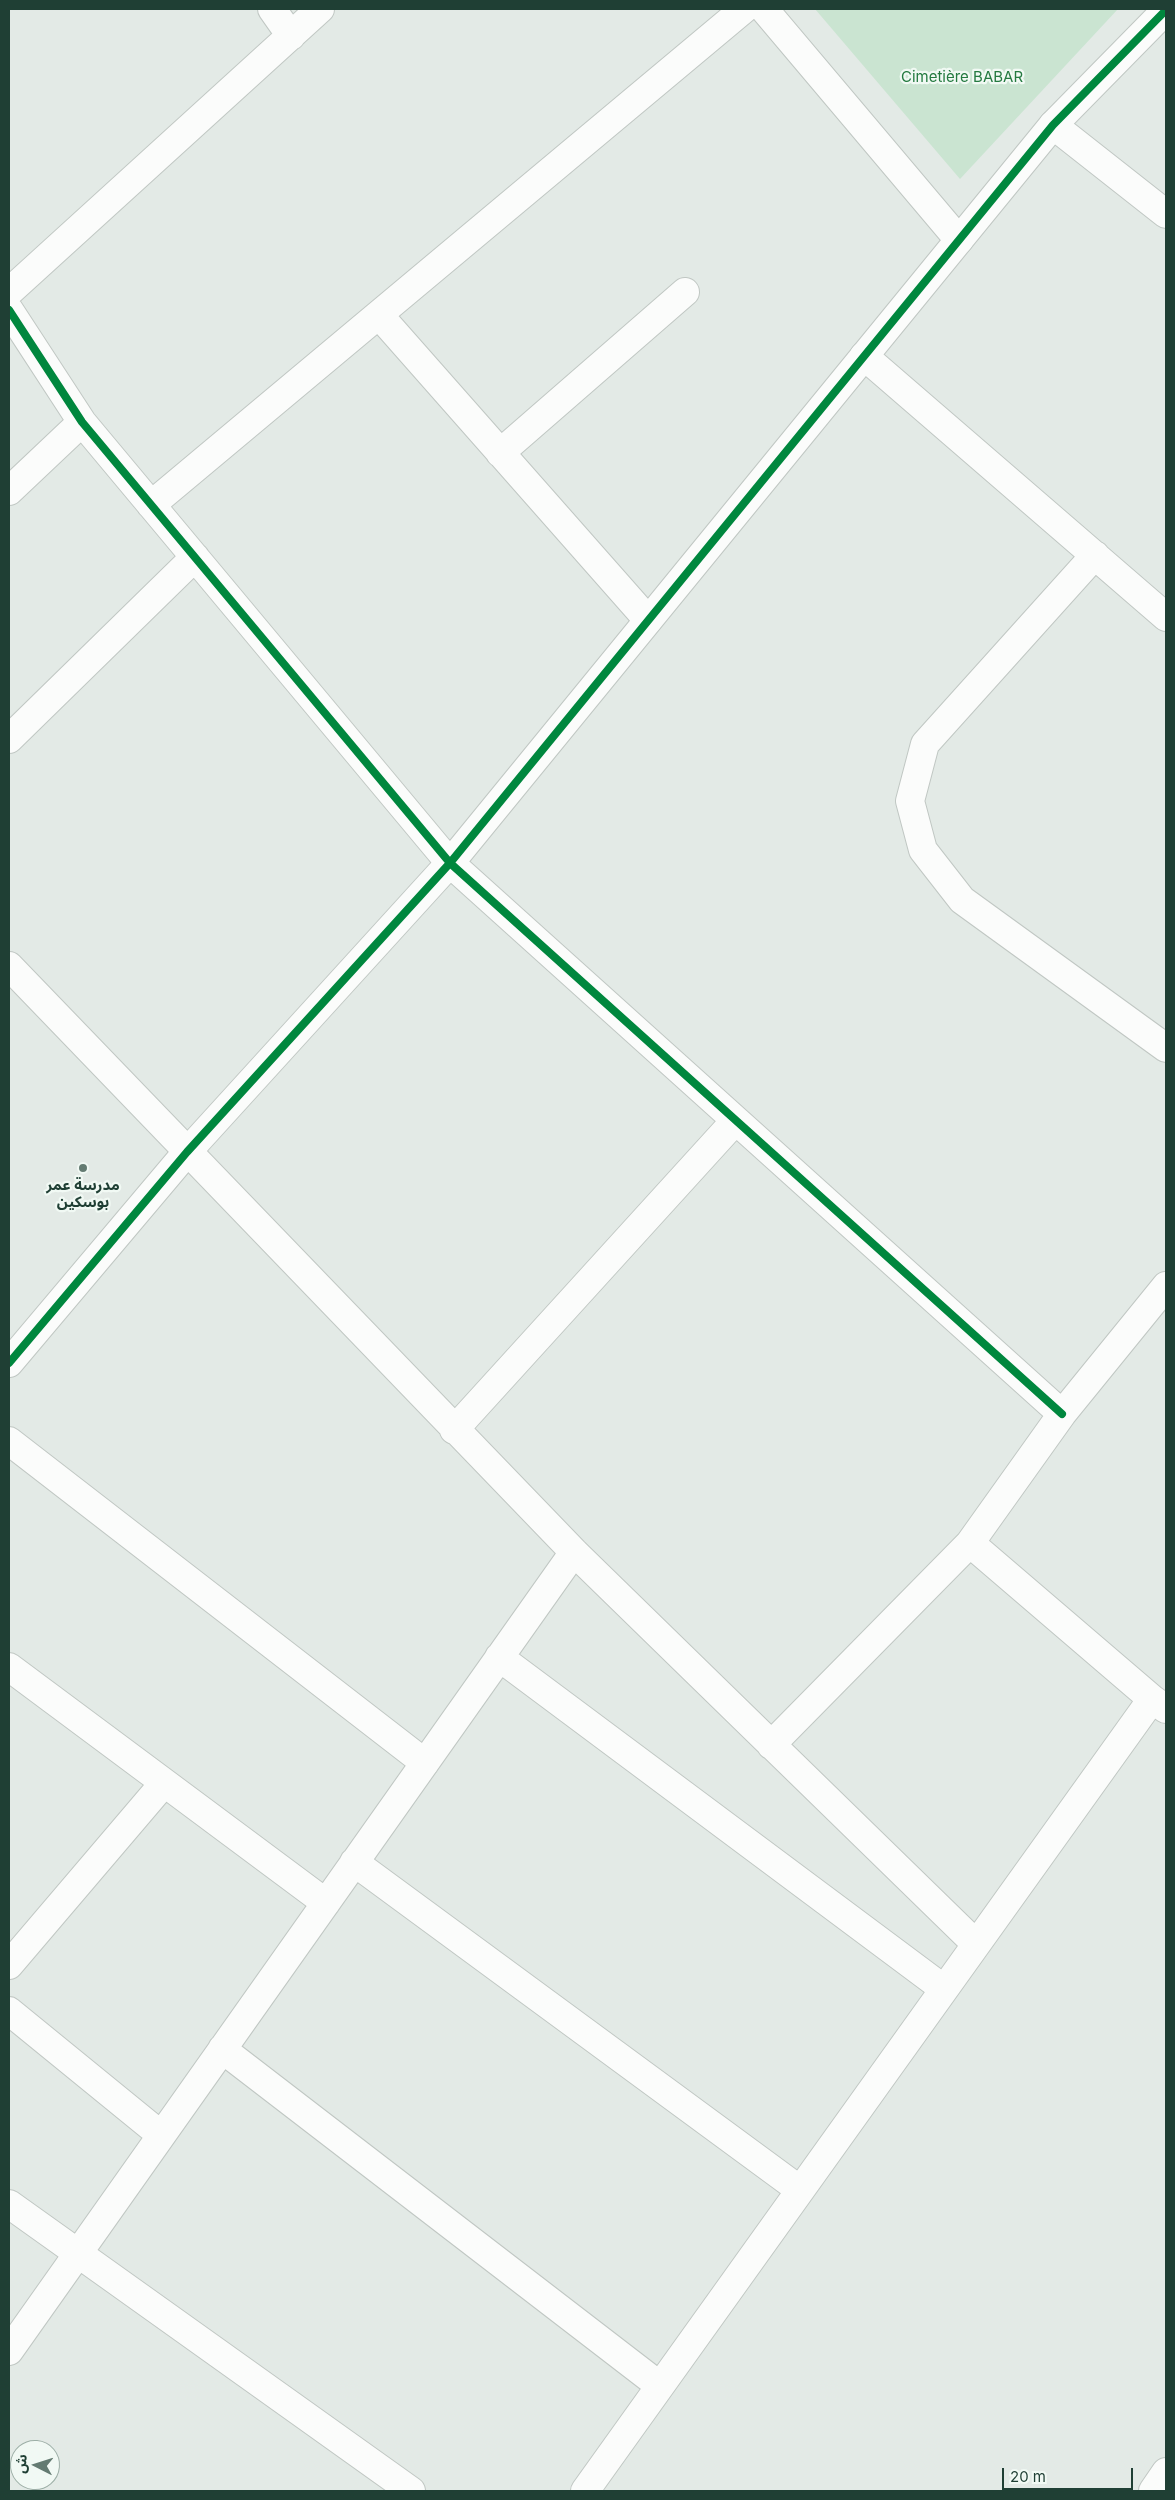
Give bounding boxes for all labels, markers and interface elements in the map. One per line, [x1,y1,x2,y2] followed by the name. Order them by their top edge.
[901,68,1023,86] park label: Cimetière BABAR
[77,1162,89,1174] marker: مدرسة عمر بوسكين
[46,1176,120,1211] place label: مدرسة عمر بوسكين
[10,2440,60,2490] north arrow
[11,2453,30,2474] text: ش
[1005,2458,1136,2490] scale bar
[1010,2467,1046,2486] text: 20 m

